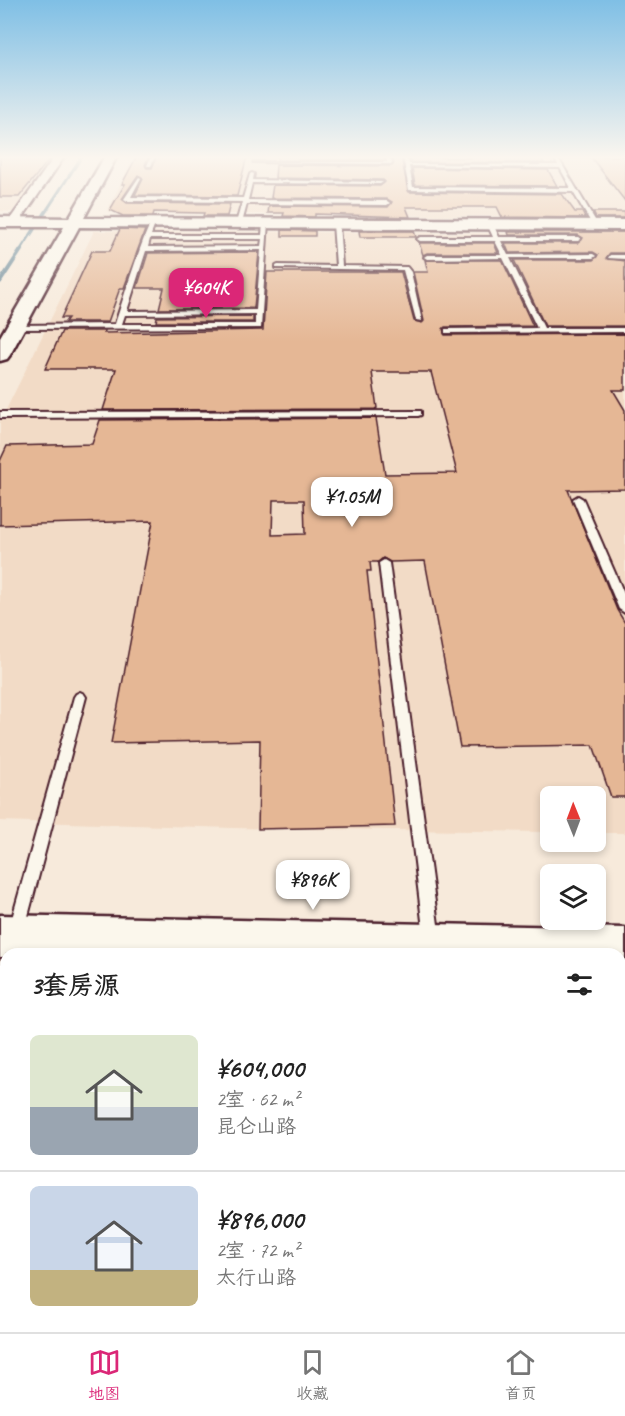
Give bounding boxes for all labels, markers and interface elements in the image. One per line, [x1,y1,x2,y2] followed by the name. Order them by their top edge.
[164,268,248,319] pin: ¥604K
[183,275,229,300] text: ¥604K
[303,477,401,528] pin: ¥1.05M
[325,484,379,509] text: ¥1.05M
[540,786,606,852] north arrow
[540,786,606,930] map controls
[271,860,355,911] pin: ¥896K
[540,864,606,930] button: layers
[290,867,336,892] text: ¥896K
[563,968,596,1001] icon: filters
[30,969,120,1002] text: 3套房源
[216,1052,304,1085] text: ¥604,000
[78,1059,150,1131] icon: home
[216,1087,299,1112] text: 2室 · 62 m²
[216,1114,296,1139] text: 昆仑山路
[216,1203,303,1236] text: ¥896,000
[78,1210,150,1282] icon: home
[216,1238,299,1263] text: 2室 · 72 m²
[216,1265,296,1290] text: 太行山路
[88,1346,121,1404] tab: 地图
[296,1346,329,1404] tab: 收藏
[504,1346,537,1404] tab: 首页

